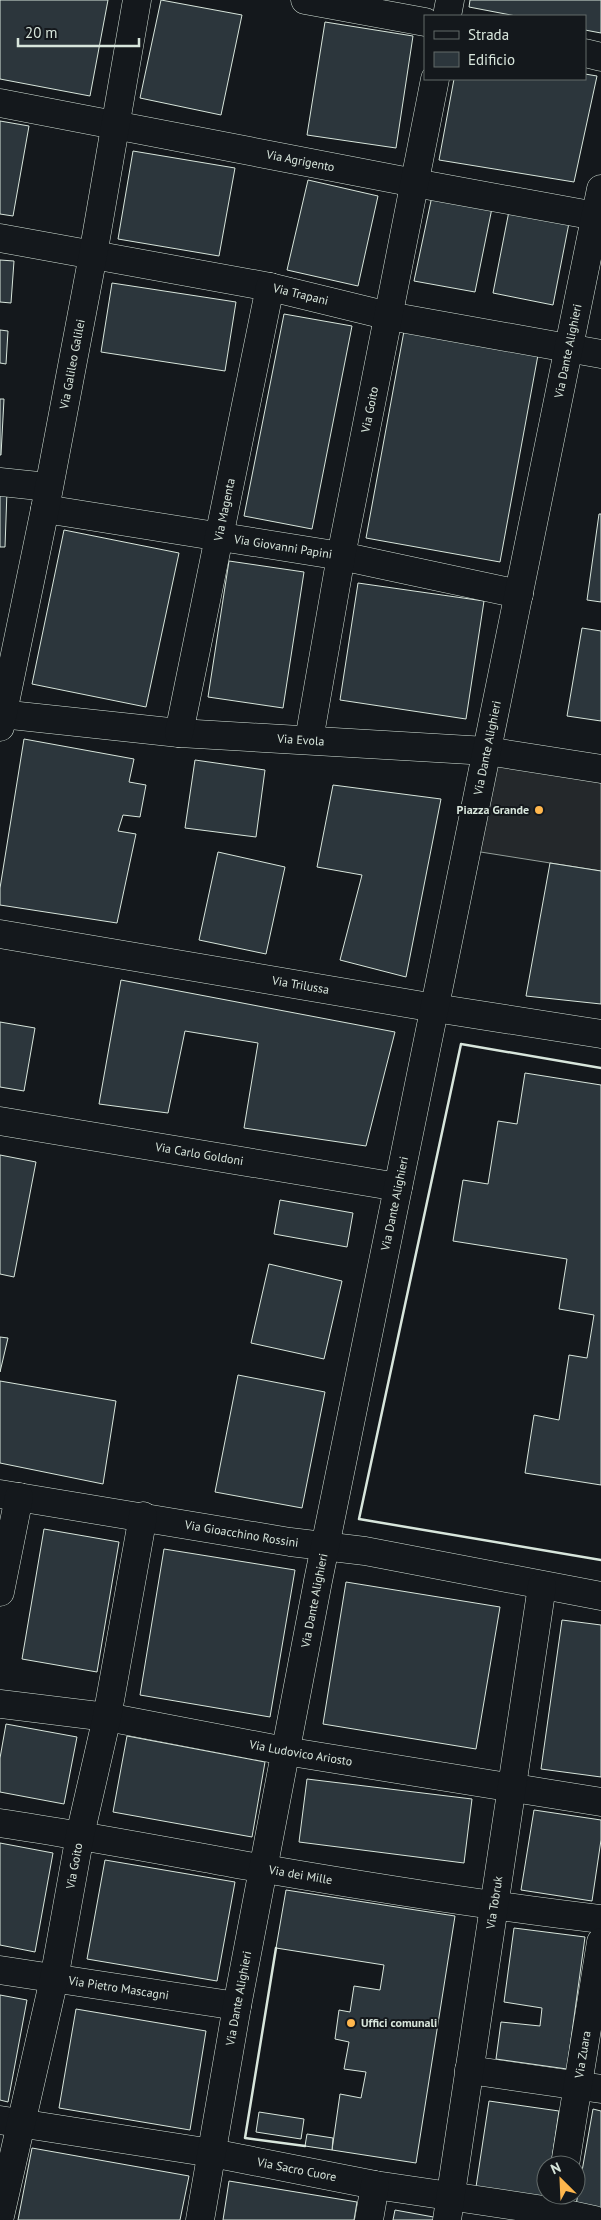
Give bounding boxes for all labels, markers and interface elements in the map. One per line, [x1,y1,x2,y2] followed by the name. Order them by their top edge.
[18,15,139,47] scale bar
[424,15,586,80] legend
[25,23,58,42] text: 20 m
[468,25,509,44] text: Strada
[468,50,515,69] text: Edificio
[264,146,336,174] street label: Via Agrigento
[271,280,330,308] street label: Via Trapani
[550,302,584,400] street label: Via Dante Alighieri
[56,318,88,411] street label: Via Galileo Galilei
[357,385,381,435] street label: Via Goito
[210,477,238,543] street label: Via Magenta
[232,531,333,561] street label: Via Giovanni Papini
[470,699,504,797] street label: Via Dante Alighieri
[276,731,325,748] street label: Via Evola
[457,802,529,817] place label: Piazza Grande
[533,804,545,816] marker: Piazza Grande
[270,972,330,997] street label: Via Trilussa
[153,1139,245,1168] street label: Via Carlo Goldoni
[377,1155,411,1253] street label: Via Dante Alighieri
[183,1517,299,1550] street label: Via Gioacchino Rossini
[297,1552,330,1650] street label: Via Dante Alighieri
[247,1736,353,1769] street label: Via Ludovico Ariosto
[62,1842,85,1891] street label: Via Goito
[267,1862,333,1887] street label: Via dei Mille
[483,1875,505,1931] street label: Via Tobruk
[222,1950,254,2048] street label: Via Dante Alighieri
[67,1972,170,2003] street label: Via Pietro Mascagni
[361,2015,437,2030] place label: Uffici comunali
[345,2017,357,2029] marker: Uffici comunali
[571,2030,594,2080] street label: Via Zuara
[255,2154,338,2184] street label: Via Sacro Cuore
[536,2155,586,2205] north arrow
[548,2158,564,2178] text: N

